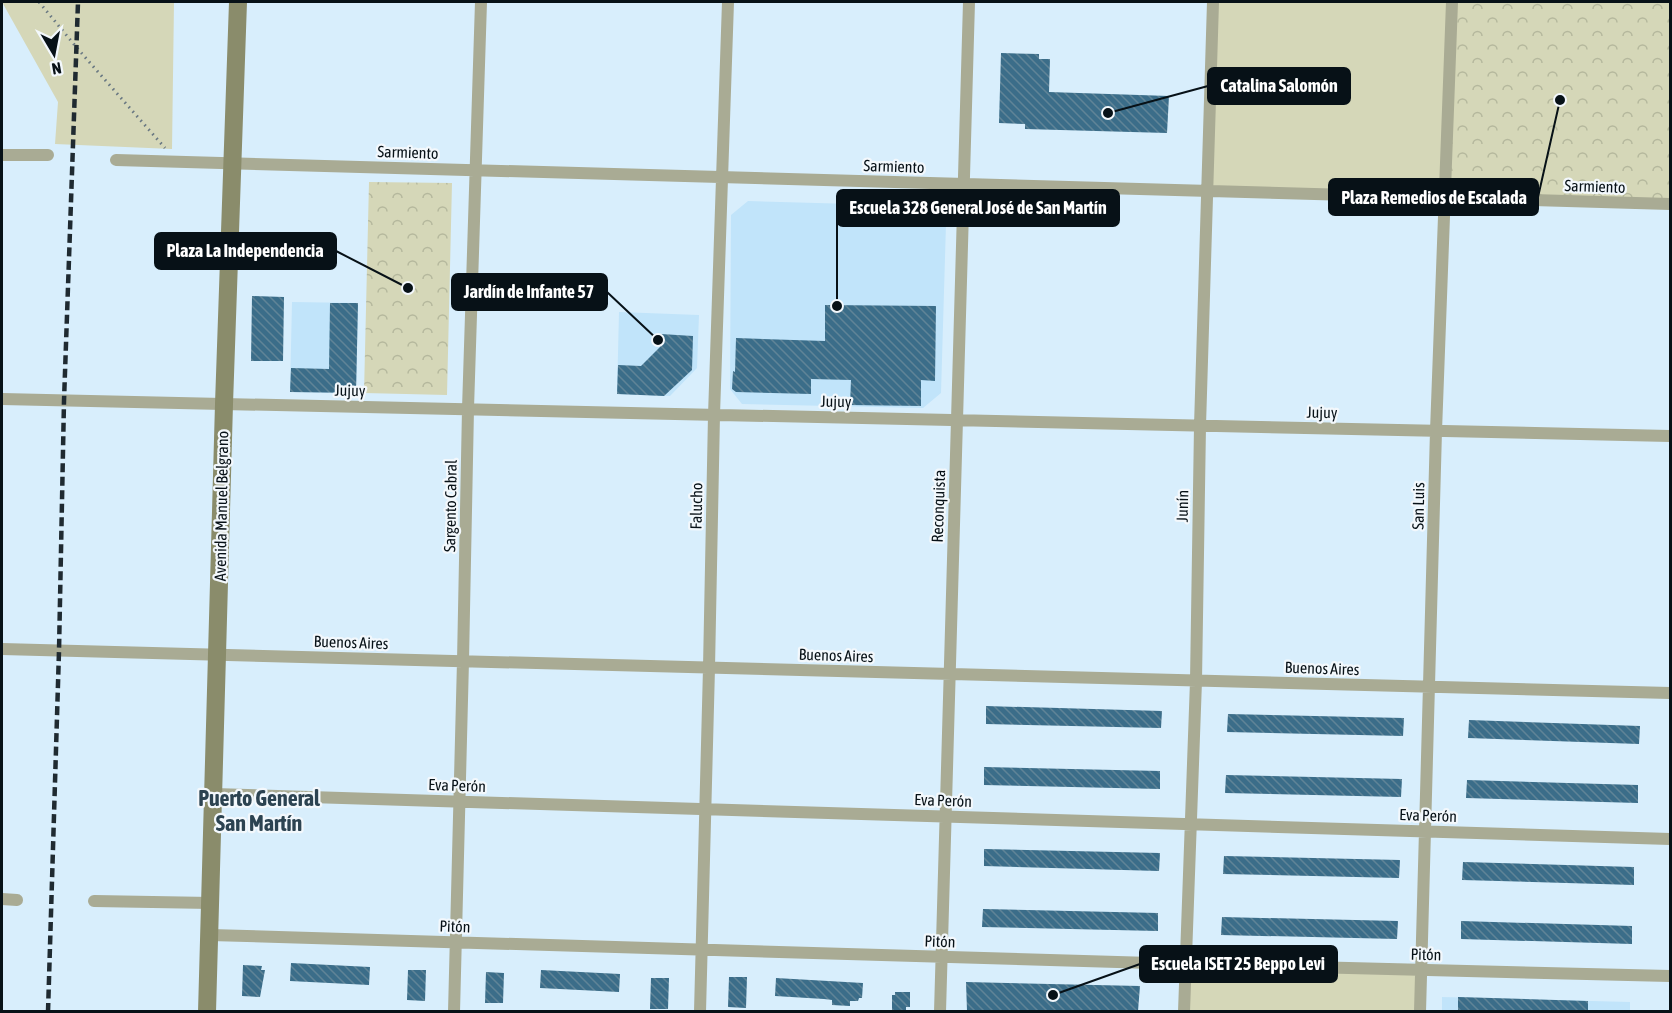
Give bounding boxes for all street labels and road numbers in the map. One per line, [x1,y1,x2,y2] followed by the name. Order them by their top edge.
[377,142,439,162] street label: Sarmiento
[863,156,925,176] street label: Sarmiento
[1564,176,1626,196] street label: Sarmiento
[334,381,366,400] street label: Jujuy
[820,392,852,411] street label: Jujuy
[1306,403,1338,422] street label: Jujuy
[211,431,232,581] street label: Avenida Manuel Belgrano
[440,459,461,552] street label: Sargento Cabral
[928,469,949,543] street label: Reconquista
[687,482,705,530] street label: Falucho
[1409,482,1427,530] street label: San Luis
[1173,490,1191,522] street label: Junín
[313,632,389,652] street label: Buenos Aires
[798,645,874,665] street label: Buenos Aires
[1284,658,1360,678] street label: Buenos Aires
[428,775,486,795] street label: Eva Perón
[914,790,972,810] street label: Eva Perón
[1399,805,1457,825] street label: Eva Perón
[439,916,471,936] street label: Pitón
[924,931,956,951] street label: Pitón
[1410,945,1442,963] street label: Pitón

